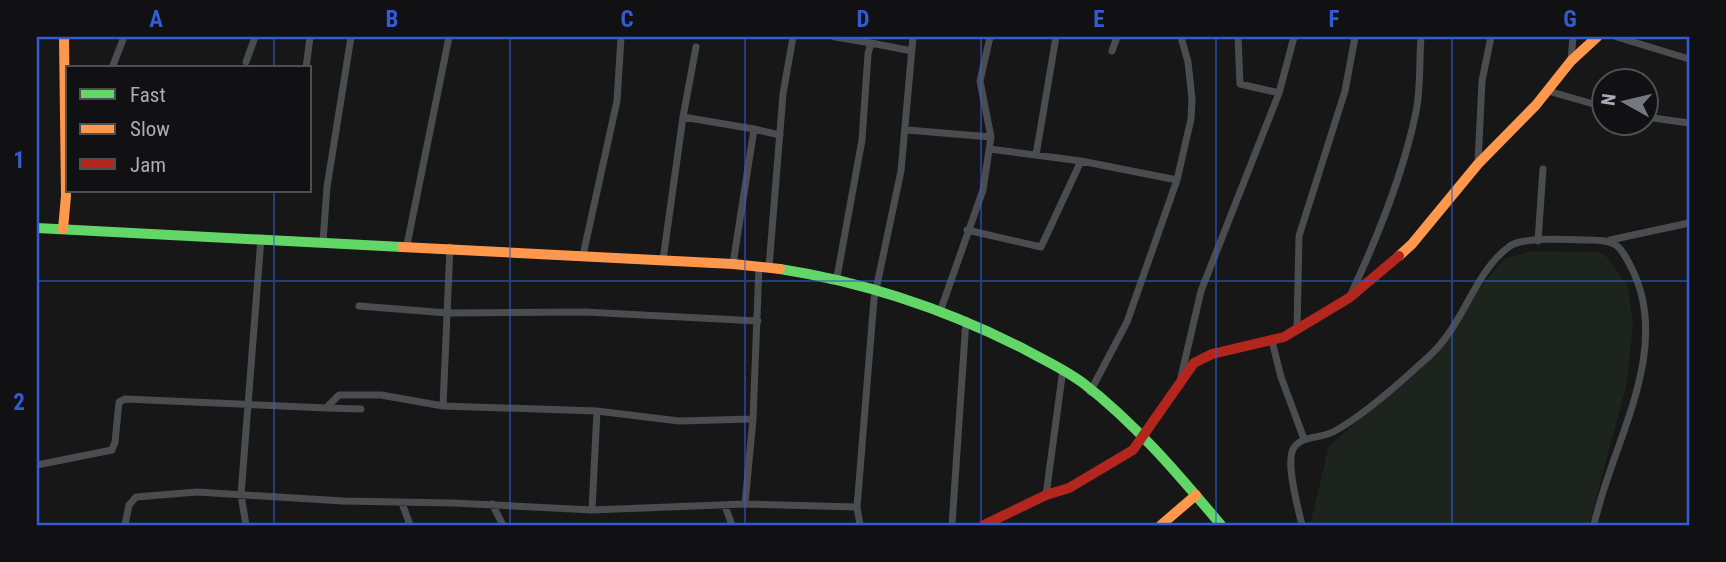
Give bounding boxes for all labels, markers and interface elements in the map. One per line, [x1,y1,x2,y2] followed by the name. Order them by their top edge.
[149,6,163,33] text: A
[386,6,398,33] text: B
[620,6,634,33] text: C
[857,6,870,33] text: D
[1093,6,1105,33] text: E
[1329,6,1340,33] text: F
[1563,6,1577,33] text: G
[66,66,312,192] legend
[1590,66,1660,136] north arrow
[130,83,166,107] text: Fast
[1596,92,1621,107] text: N
[130,117,170,141] text: Slow
[13,147,25,174] text: 1
[130,153,166,177] text: Jam
[13,389,25,416] text: 2

